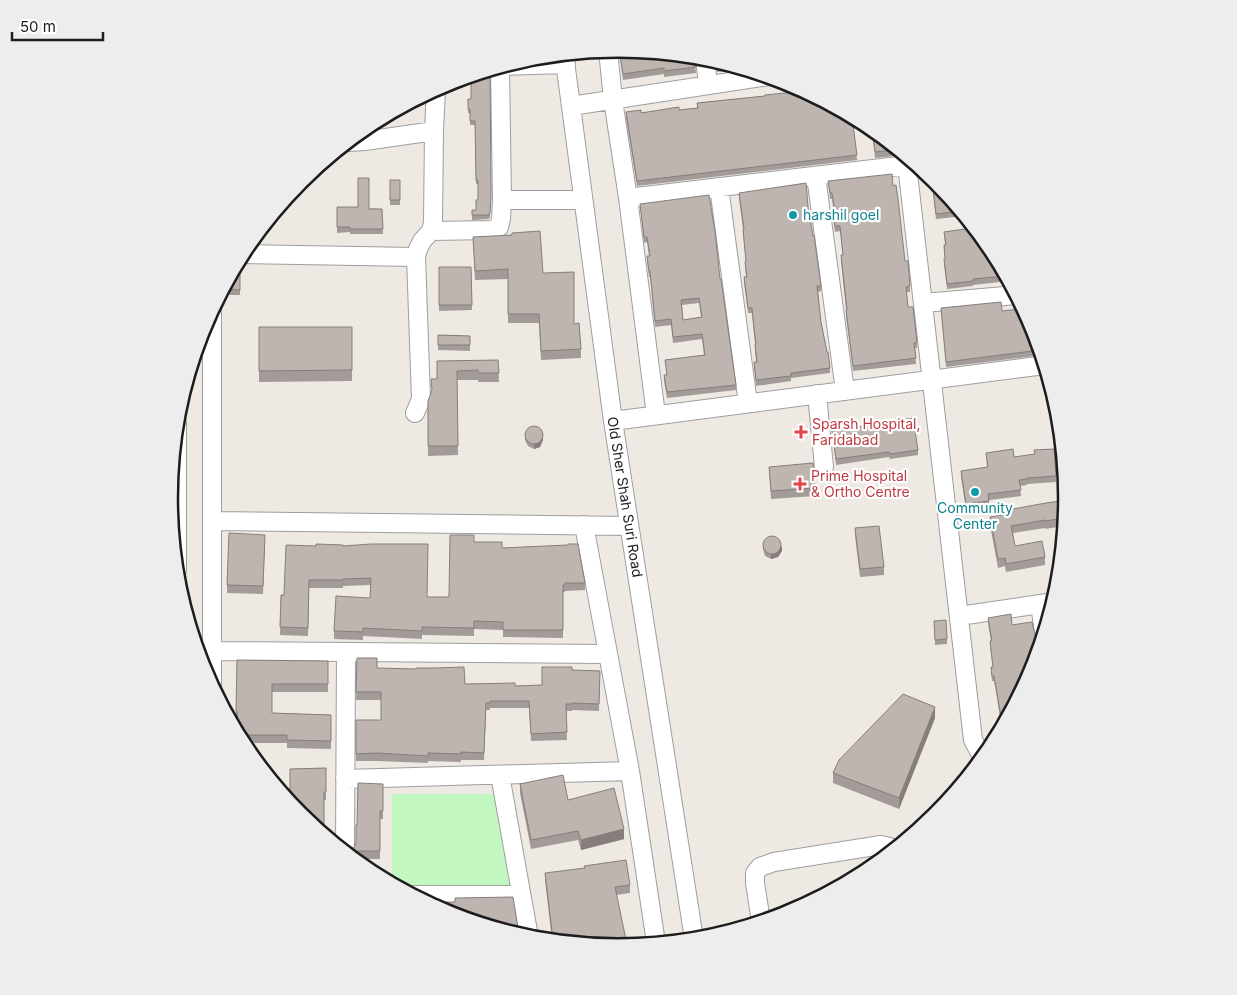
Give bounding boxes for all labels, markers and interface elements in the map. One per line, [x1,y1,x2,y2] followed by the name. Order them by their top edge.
[12,10,104,42] scale bar
[20,17,56,36] text: 50 m
[803,206,879,223] place label: harshil goel
[787,209,799,221] marker: harshil goel
[604,415,647,578] street label: Old Sher Shah Suri Road
[812,415,921,448] place label: Sparsh Hospital, Faridabad
[794,425,808,439] marker: Sparsh Hospital, Faridabad
[811,467,910,500] place label: Prime Hospital & Ortho Centre
[793,477,807,491] marker: Prime Hospital & Ortho Centre
[969,486,981,498] marker: Community Center
[937,499,1013,532] place label: Community Center

